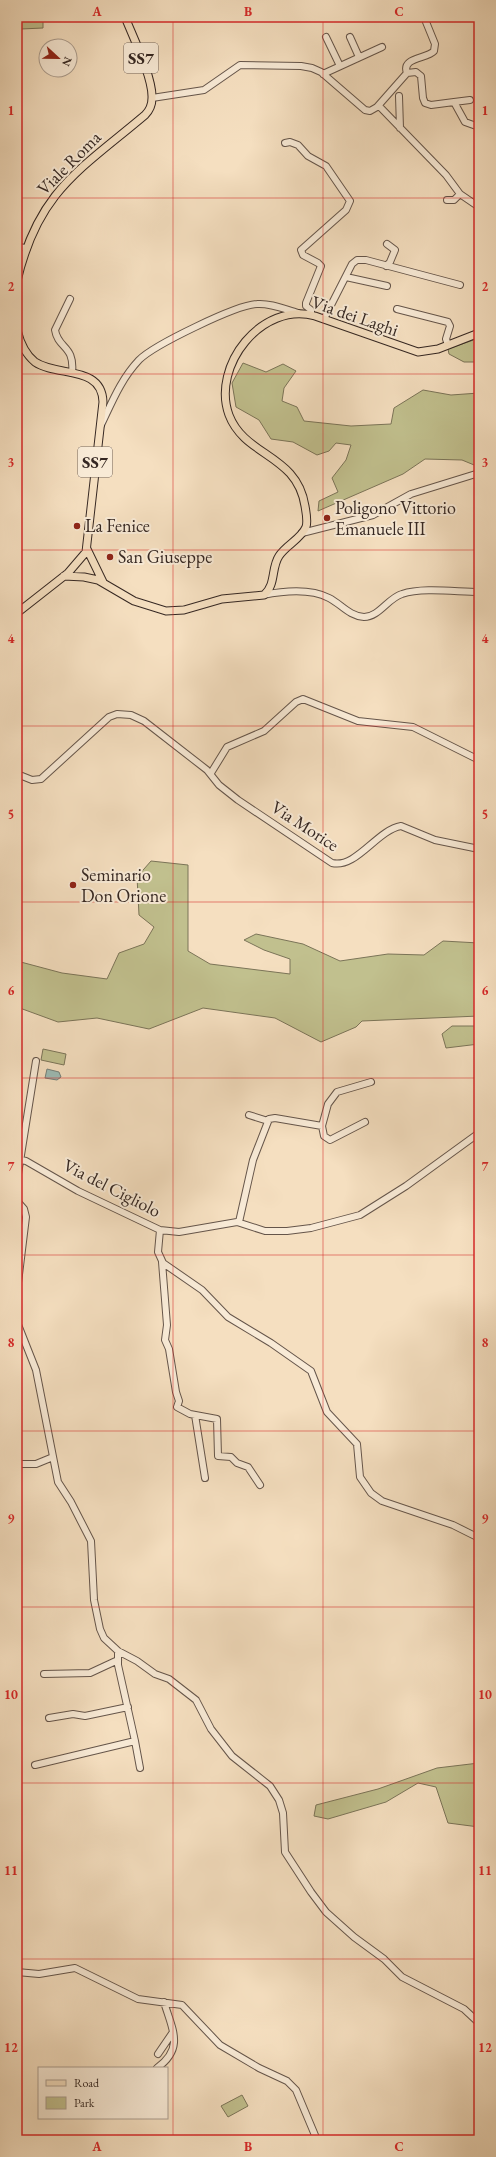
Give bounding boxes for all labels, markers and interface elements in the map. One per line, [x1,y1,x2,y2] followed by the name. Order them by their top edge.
[91,3,102,20] text: A
[244,3,252,20] text: B
[394,3,404,20] text: C
[38,38,78,78] north arrow
[124,43,158,73] road number: SS7
[59,55,75,69] text: N
[8,102,15,119] text: 1
[482,102,489,119] text: 1
[32,125,106,199] street label: Viale Roma
[8,278,15,295] text: 2
[482,278,489,295] text: 2
[309,290,402,341] street label: Via dei Laghi
[78,447,112,477] road number: SS7
[8,454,15,471] text: 3
[482,454,489,471] text: 3
[335,496,456,540] place label: Poligono Vittorio Emanuele III
[322,513,332,523] marker: Poligono Vittorio Emanuele III
[85,514,150,537] place label: La Fenice
[72,521,82,531] marker: La Fenice
[118,545,212,568] place label: San Giuseppe
[105,552,115,562] marker: San Giuseppe
[8,630,15,647] text: 4
[482,630,489,647] text: 4
[267,795,343,856] street label: Via Morice
[8,806,14,823] text: 5
[482,806,488,823] text: 5
[81,863,166,907] place label: Seminario Don Orione
[68,880,78,890] marker: Seminario Don Orione
[8,982,15,999] text: 6
[482,982,489,999] text: 6
[60,1153,165,1222] street label: Via del Cigliolo
[8,1158,15,1175] text: 7
[482,1158,489,1175] text: 7
[8,1334,15,1351] text: 8
[482,1334,489,1351] text: 8
[8,1510,15,1527] text: 9
[482,1510,489,1527] text: 9
[4,1686,18,1703] text: 10
[478,1686,492,1703] text: 10
[4,1862,18,1879] text: 11
[478,1862,492,1879] text: 11
[4,2039,18,2056] text: 12
[478,2039,492,2056] text: 12
[38,2067,168,2119] legend
[74,2075,100,2091] text: Road
[74,2095,95,2111] text: Park
[91,2138,102,2155] text: A
[244,2138,252,2155] text: B
[394,2138,404,2155] text: C

